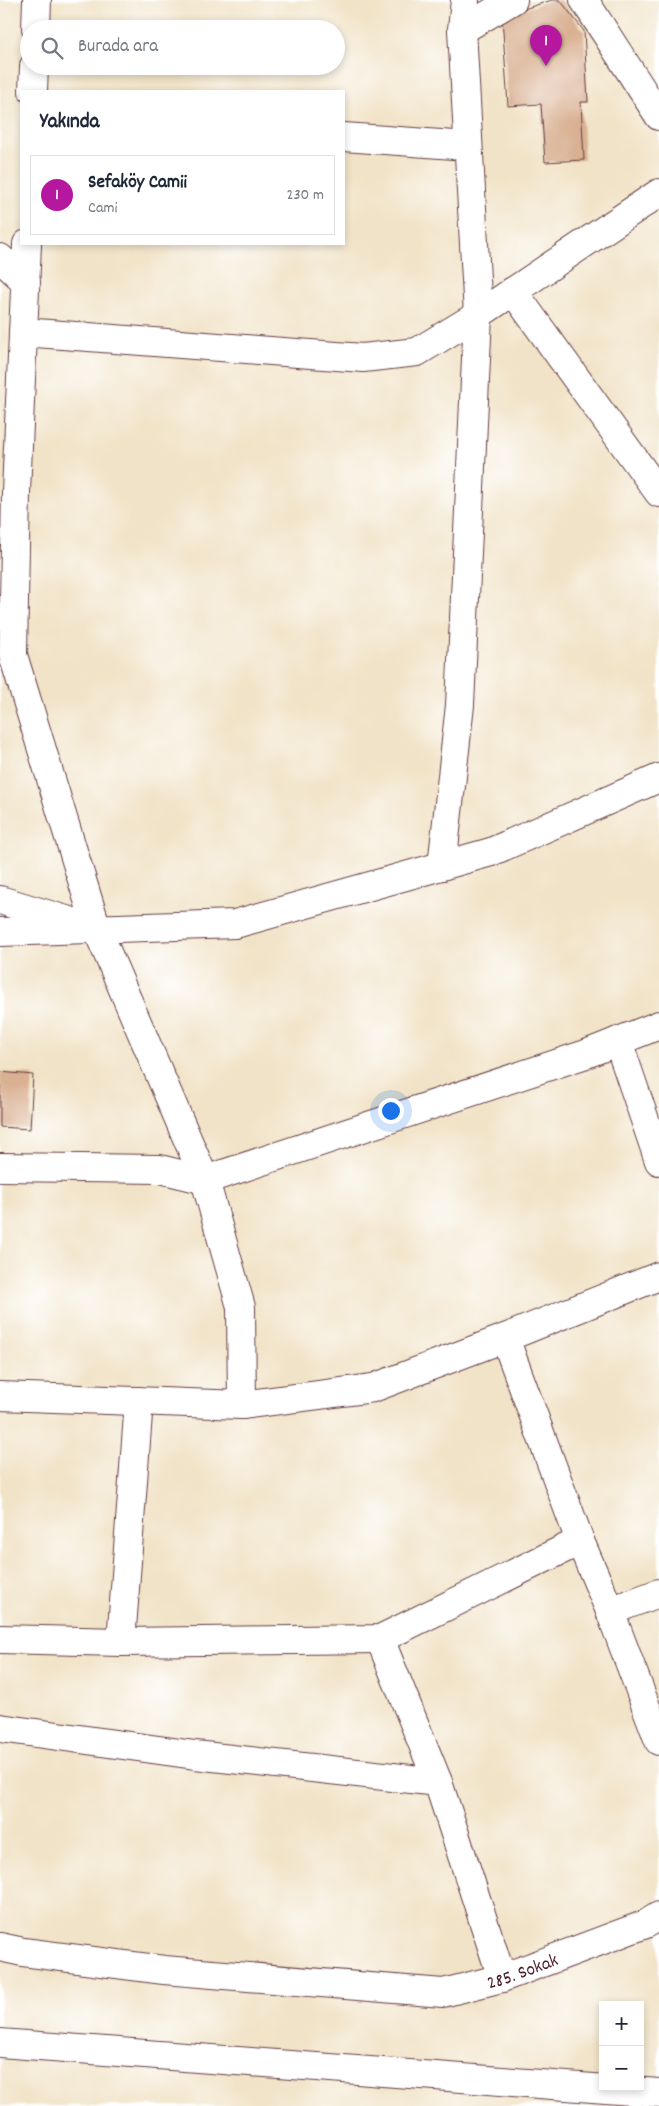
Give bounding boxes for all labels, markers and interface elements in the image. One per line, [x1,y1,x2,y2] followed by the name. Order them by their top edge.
[20,20,345,75] search box
[530,25,562,66] pin: 1
[38,34,66,62] icon: search
[78,34,158,61] text: Burada ara
[40,108,99,138] text: Yakında
[88,170,187,197] text: Sefaköy Camii
[55,184,59,207] text: 1
[287,184,324,207] text: 230 m
[88,197,117,220] text: Cami
[378,1098,404,1124] your location
[485,1948,563,1998] street label: 285. Sokak
[599,2001,644,2091] map controls
[599,2001,644,2046] button: +
[599,2046,644,2091] button: −

